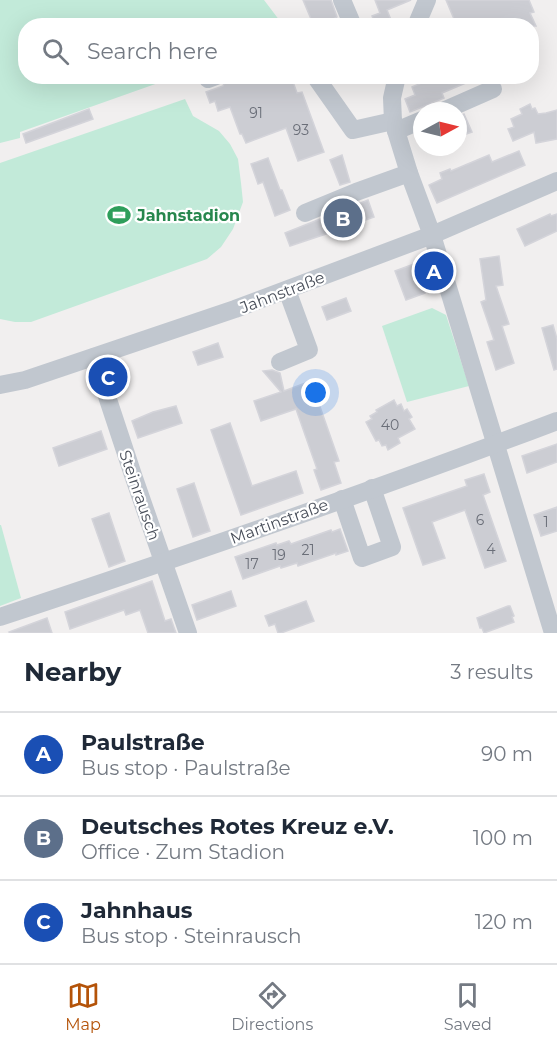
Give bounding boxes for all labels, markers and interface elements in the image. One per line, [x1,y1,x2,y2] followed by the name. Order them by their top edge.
[18,18,539,84] search box
[39,35,72,68] icon: search
[87,38,218,65] text: Search here
[413,102,467,156] north arrow
[249,104,263,122] house number: 91
[293,121,309,139] house number: 93
[324,196,362,240] pin: B
[106,202,132,228] sports icon: Jahnstadion
[136,206,240,225] place label: Jahnstadion
[414,248,454,294] pin: A
[236,268,327,318] street label: Jahnstraße
[88,354,128,400] pin: C
[301,378,330,407] your location
[381,416,399,434] house number: 40
[115,447,164,543] street label: Steinrausch
[228,495,331,548] street label: Martinstraße
[476,511,485,529] house number: 6
[543,513,549,531] house number: 1
[486,540,496,558] house number: 4
[301,541,315,559] house number: 21
[272,546,286,564] house number: 19
[245,555,259,573] house number: 17
[24,656,121,688] text: Nearby
[450,660,533,684] text: 3 results
[81,729,205,756] text: Paulstraße
[36,742,51,766] text: A
[481,742,533,766] text: 90 m
[81,756,291,780] text: Bus stop · Paulstraße
[81,813,394,840] text: Deutsches Rotes Kreuz e.V.
[36,826,51,850] text: B
[473,826,533,850] text: 100 m
[81,840,285,864] text: Office · Zum Stadion
[81,897,192,924] text: Jahnhaus
[36,910,51,934] text: C
[475,910,533,934] text: 120 m
[81,924,302,948] text: Bus stop · Steinrausch
[65,979,101,1034] tab: Map
[231,979,313,1034] tab: Directions
[444,979,492,1034] tab: Saved

